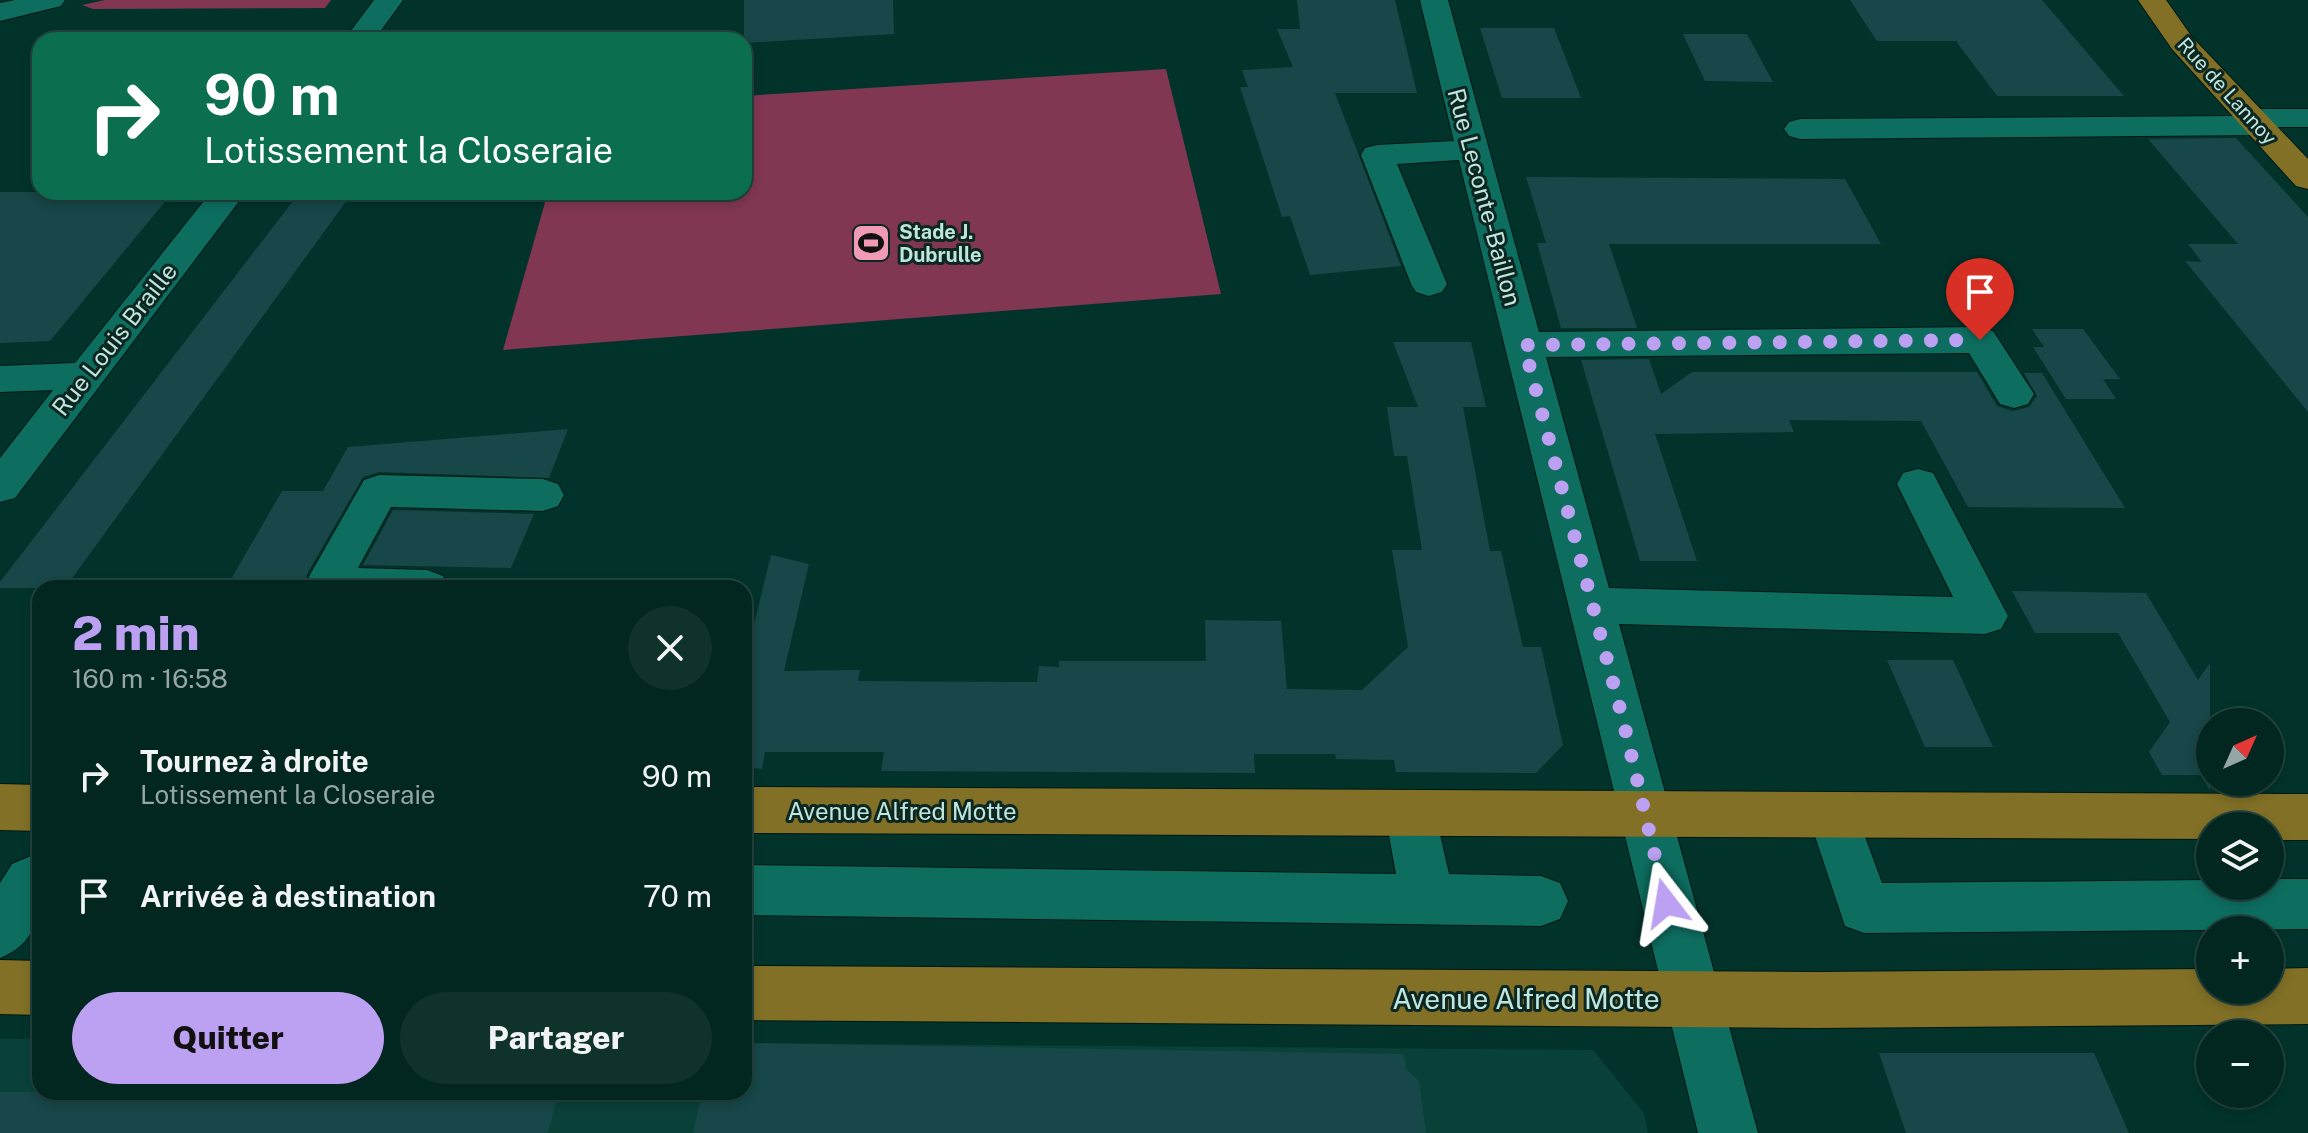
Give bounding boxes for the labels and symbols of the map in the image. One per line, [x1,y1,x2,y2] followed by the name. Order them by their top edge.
[2173,32,2282,150] street label: Rue de Lannoy
[1442,85,1528,309] street label: Rue Leconte-Baillon
[899,220,982,267] place label: Stade J. Dubrulle
[850,222,892,264] sports icon: Stade J. Dubrulle
[46,257,182,421] street label: Rue Louis Braille
[1946,258,2014,340] pin
[2196,708,2284,796] north arrow
[787,797,1017,825] street label: Avenue Alfred Motte
[1624,861,1708,945] position arrow
[1392,982,1660,1015] street label: Avenue Alfred Motte

